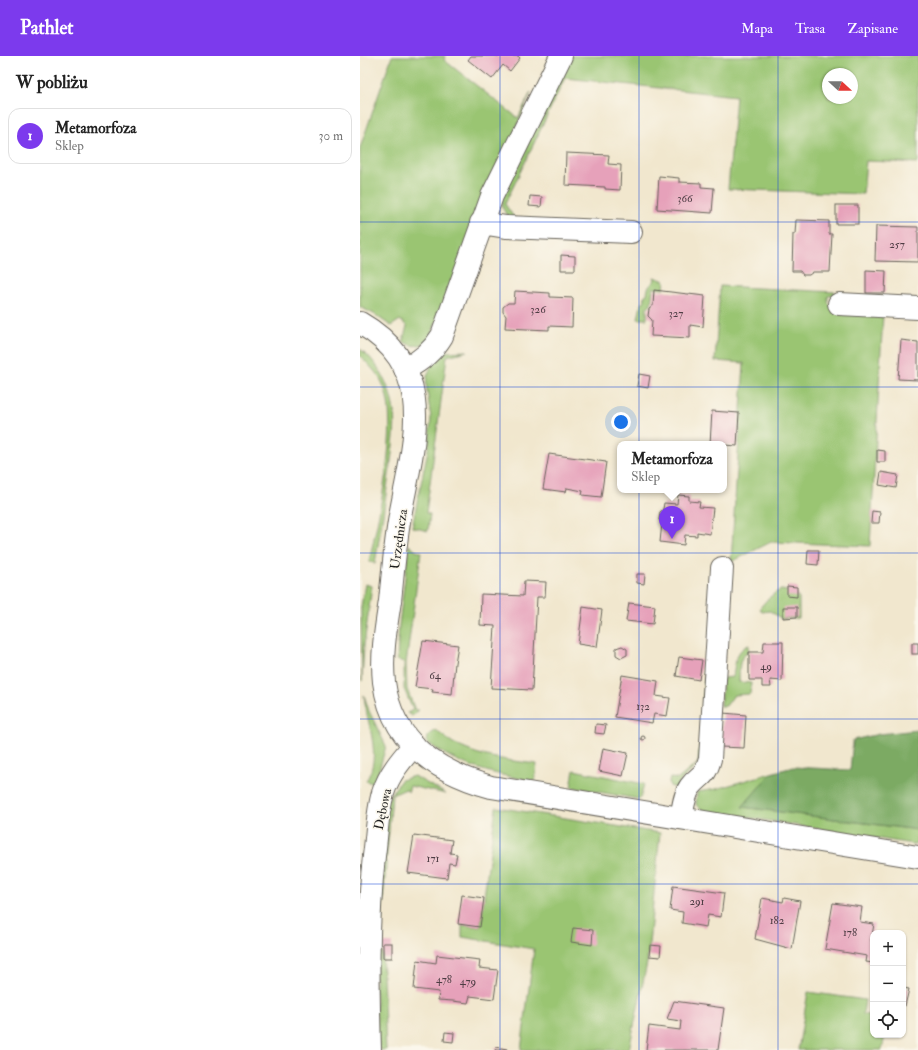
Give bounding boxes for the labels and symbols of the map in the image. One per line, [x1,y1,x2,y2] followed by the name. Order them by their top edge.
[822,68,858,104] north arrow
[677,192,694,205] house number: 366
[889,238,905,251] house number: 257
[530,303,547,316] house number: 326
[669,307,683,320] house number: 327
[611,412,631,432] your location
[659,506,685,539] pin: 1
[387,507,411,570] street label: Urzędnicza
[760,660,772,673] house number: 49
[429,669,442,682] house number: 64
[636,700,650,713] house number: 132
[371,786,395,831] street label: Dębowa
[427,852,440,865] house number: 171
[689,895,705,908] house number: 291
[770,914,785,927] house number: 182
[843,926,857,939] house number: 178
[436,973,452,986] house number: 478
[460,975,476,988] house number: 479

